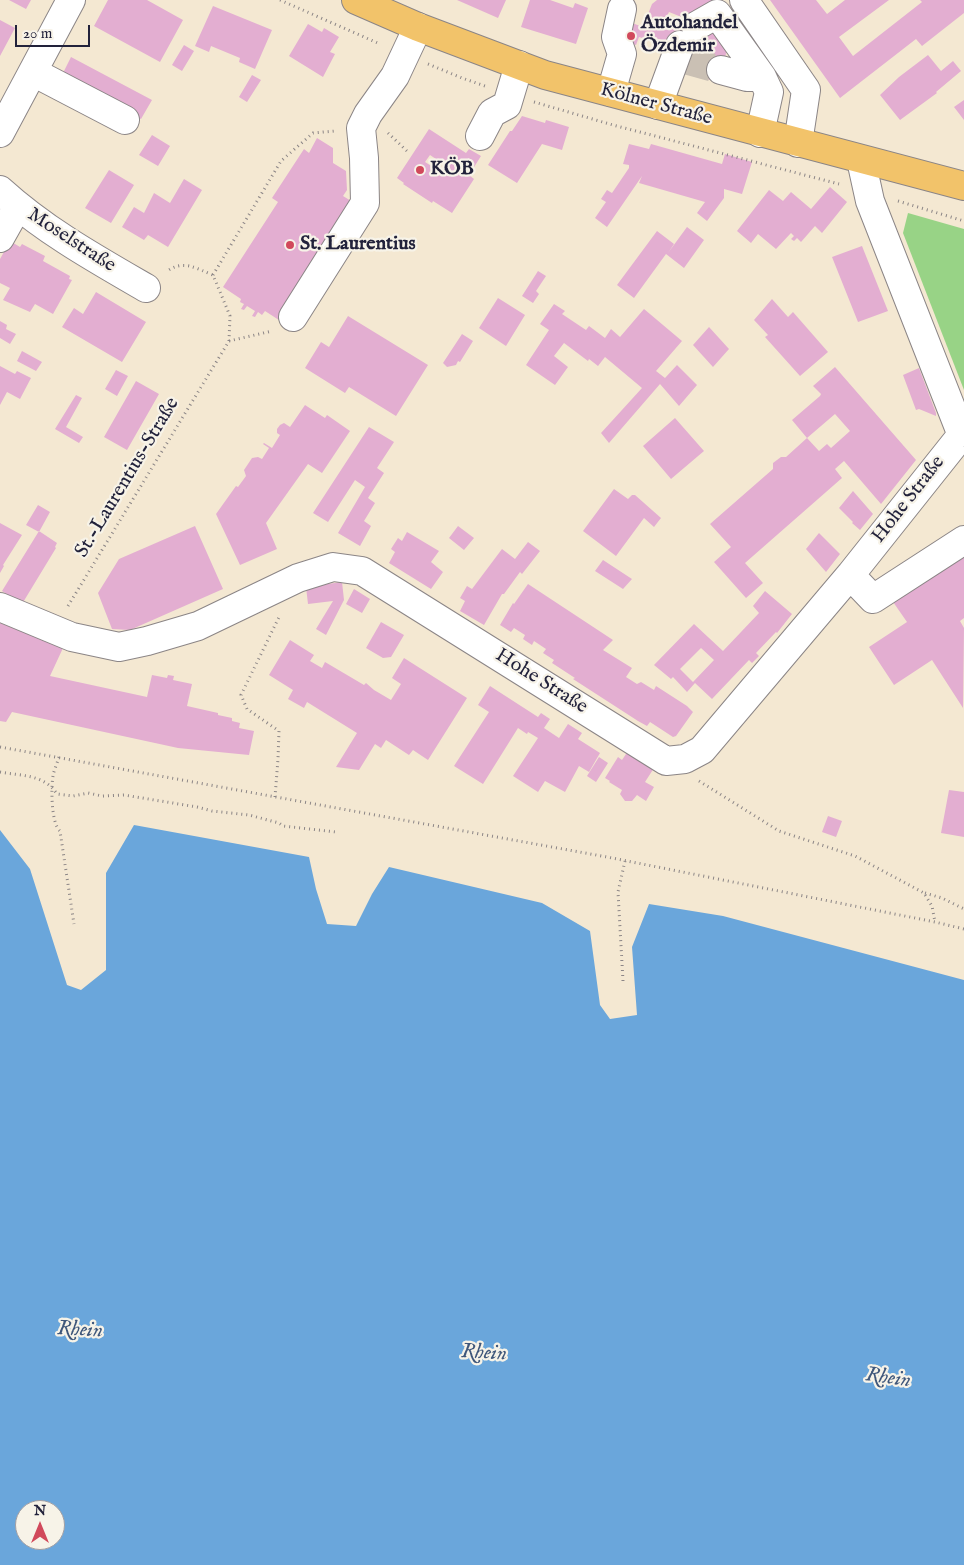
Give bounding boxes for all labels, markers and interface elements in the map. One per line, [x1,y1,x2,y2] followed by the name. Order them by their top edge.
[641,12,738,59] place label: Autohandel Özdemir
[18,15,92,47] scale bar
[23,24,52,43] text: 20 m
[625,30,637,42] marker: Autohandel Özdemir
[597,79,715,131] street label: Kölner Straße
[430,158,474,182] place label: KÖB
[414,164,426,176] marker: KÖB
[22,204,120,278] street label: Moselstraße
[300,233,416,257] place label: St. Laurentius
[284,239,296,251] marker: St. Laurentius
[71,394,185,562] street label: St.-Laurentius-Straße
[867,452,951,548] street label: Hohe Straße
[490,644,592,720] street label: Hohe Straße
[57,1317,103,1345] water label: Rhein
[461,1340,507,1368] water label: Rhein
[864,1363,912,1395] water label: Rhein
[15,1500,65,1550] north arrow
[34,1502,46,1520] text: N

